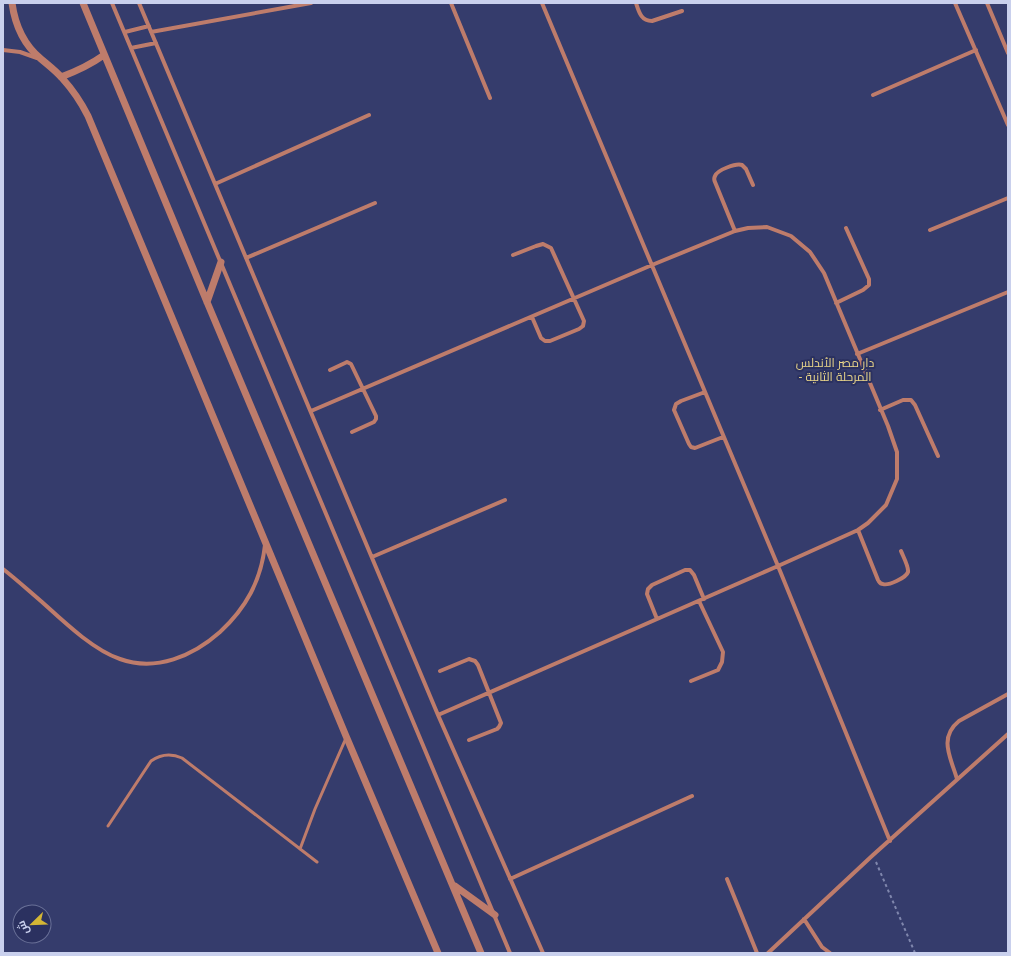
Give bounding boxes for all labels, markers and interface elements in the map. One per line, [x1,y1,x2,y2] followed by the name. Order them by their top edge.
[796,354,874,385] district label: دار مصر الأندلس - المرحلة الثانية
[12,904,52,944] north arrow
[13,919,32,938] text: ش

